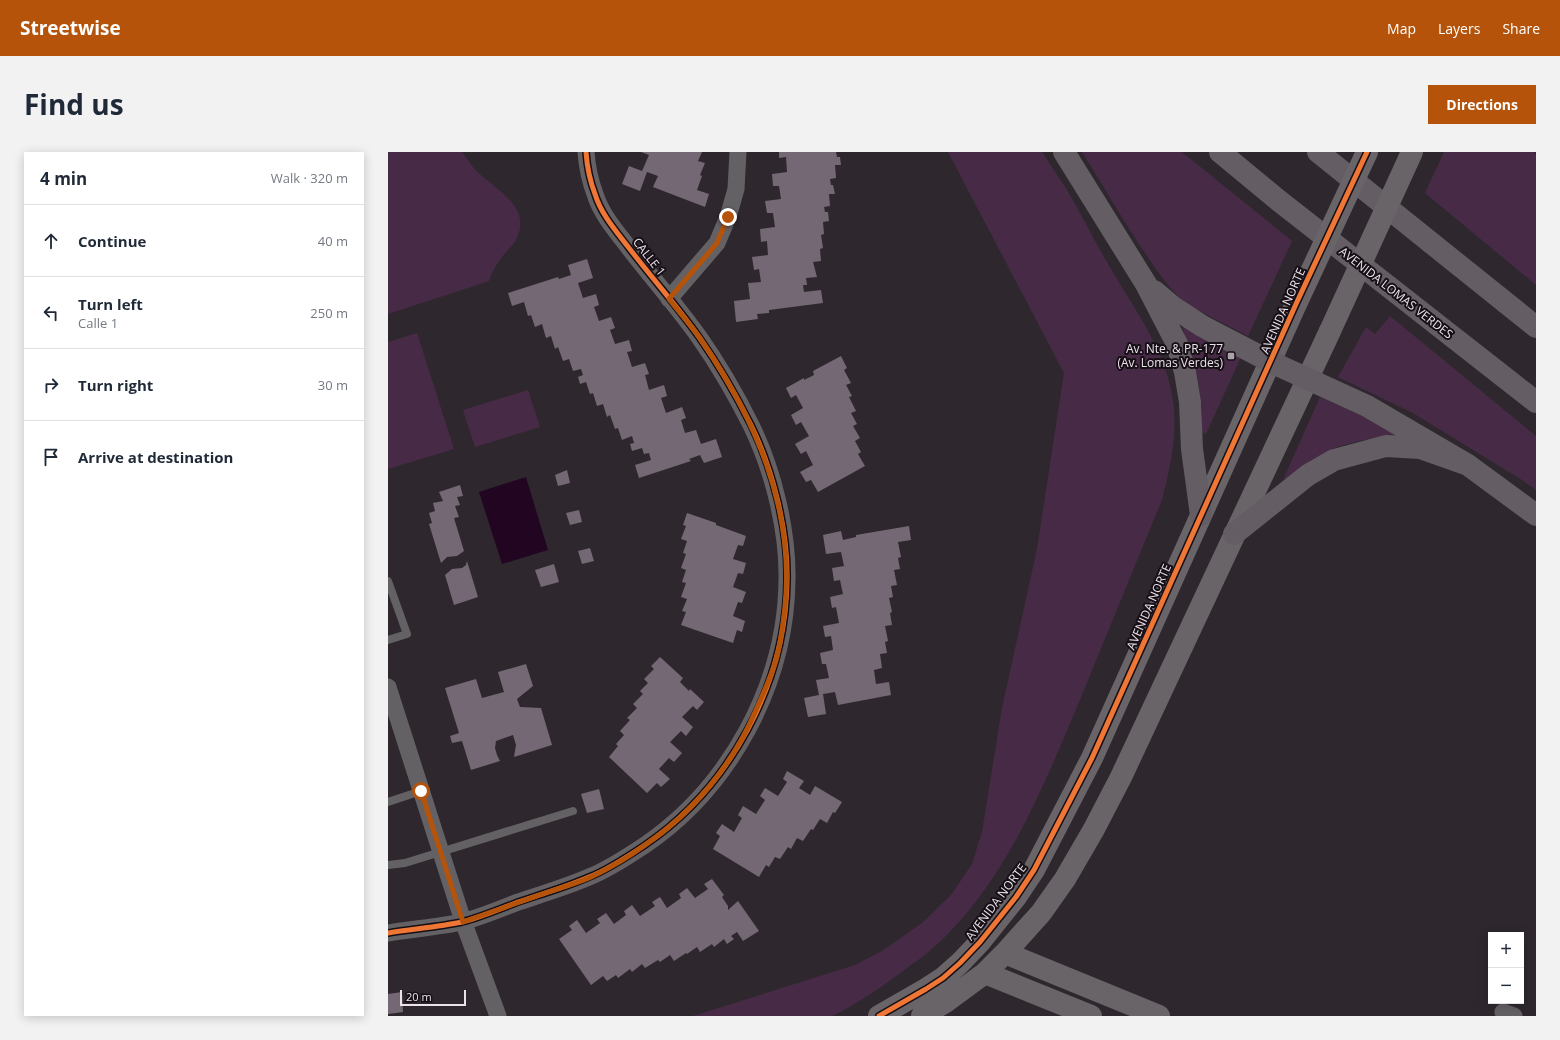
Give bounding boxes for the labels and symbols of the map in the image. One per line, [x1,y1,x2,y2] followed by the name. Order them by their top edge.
[719,208,737,226] route end
[629,234,670,279] street label: CALLE 1
[1336,243,1457,342] street label: AVENIDA LOMAS VERDES
[1256,265,1309,356] street label: AVENIDA NORTE
[1117,340,1223,371] place label: Av. Nte. & PR-177 (Av. Lomas Verdes)
[1226,351,1236,361] marker: Av. Nte. & PR-177 (Av. Lomas Verdes)
[1122,561,1175,652] street label: AVENIDA NORTE
[412,782,430,800] route start
[961,860,1030,944] street label: AVENIDA NORTE
[400,988,466,1007] scale bar

